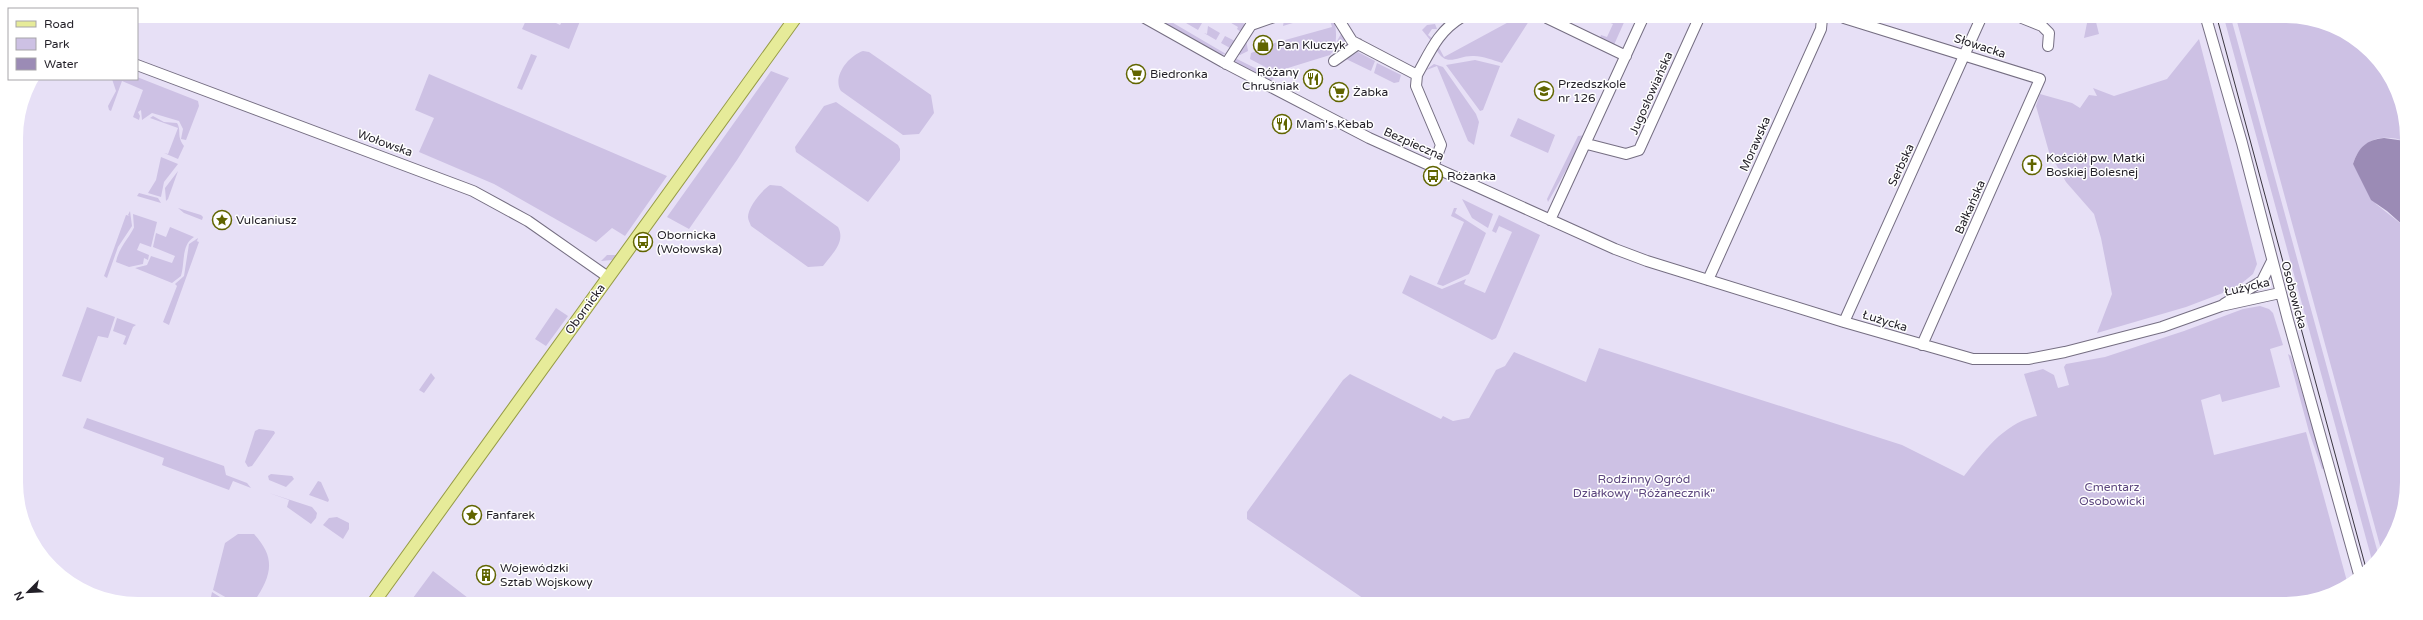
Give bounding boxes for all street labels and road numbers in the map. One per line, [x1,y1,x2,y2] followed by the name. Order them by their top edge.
[1952,31,2008,61] street label: Słowacka
[1626,49,1676,137] street label: Jugosłowiańska
[1737,114,1773,174] street label: Morawska
[1382,124,1446,164] street label: Bezpieczna
[356,127,414,159] street label: Wołowska
[1885,142,1917,188] street label: Serbska
[1952,178,1988,236] street label: Bałkańska
[2278,260,2310,330] street label: Osobowicka
[2223,275,2271,299] street label: Łużycka
[562,281,608,337] street label: Obornicka
[1861,308,1909,334] street label: Łużycka

